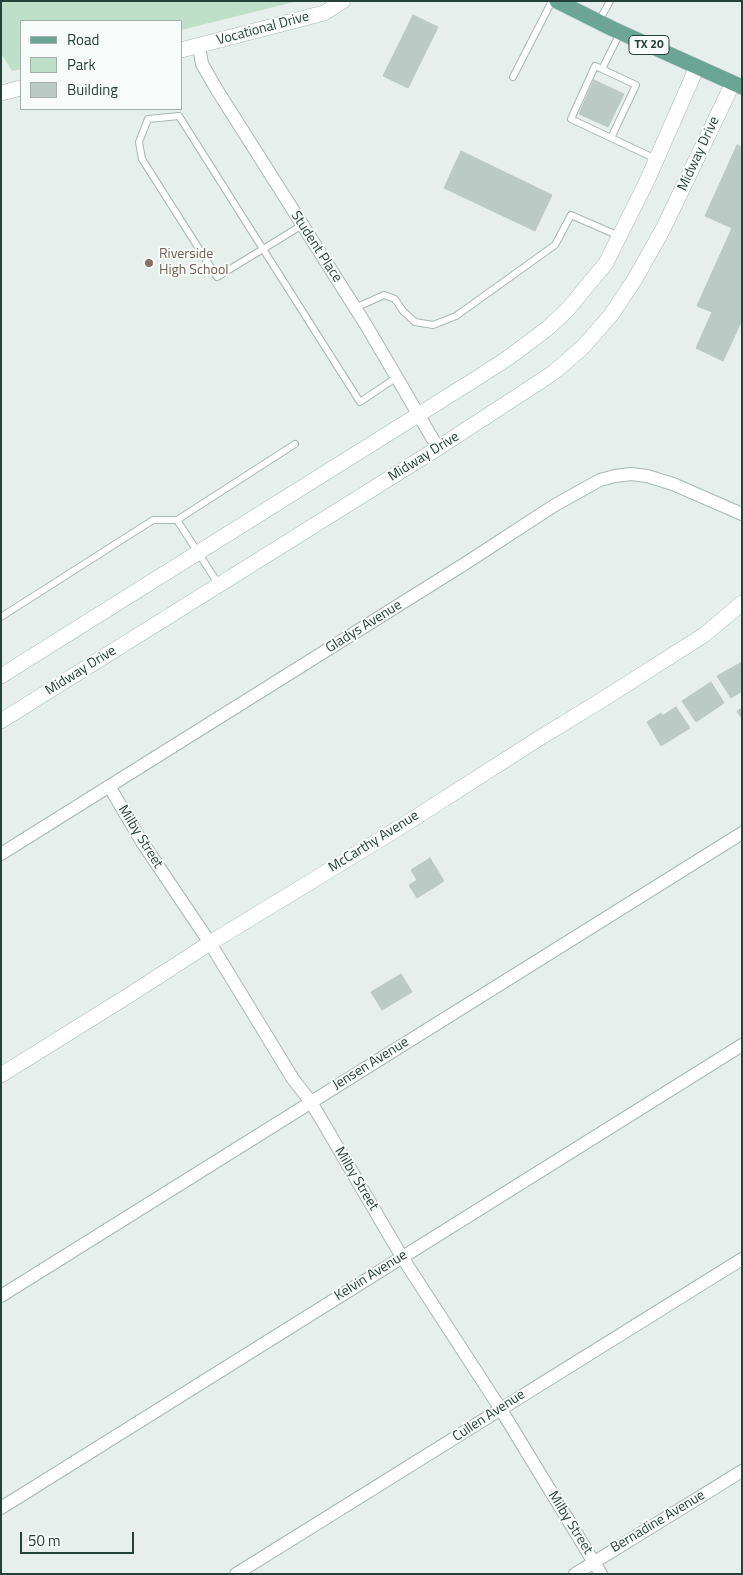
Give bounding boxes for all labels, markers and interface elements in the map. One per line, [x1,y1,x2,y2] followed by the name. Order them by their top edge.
[215,9,311,49] street label: Vocational Drive
[20,20,182,110] legend
[67,28,99,51] text: Road
[629,36,669,54] road number: TX 20
[67,53,96,76] text: Park
[67,78,118,101] text: Building
[674,114,724,194] street label: Midway Drive
[287,208,345,286] street label: Student Place
[159,247,229,280] place label: Riverside High School
[143,257,155,269] marker: Riverside High School
[386,429,462,485] street label: Midway Drive
[323,597,405,657] street label: Gladys Avenue
[43,643,119,699] street label: Midway Drive
[114,802,166,872] street label: Milby Street
[326,808,422,876] street label: McCarthy Avenue
[330,1034,412,1094] street label: Jensen Avenue
[330,1144,382,1214] street label: Milby Street
[332,1247,410,1305] street label: Kelvin Avenue
[450,1386,528,1446] street label: Cullen Avenue
[608,1487,708,1557] street label: Bernadine Avenue
[544,1488,596,1558] street label: Milby Street
[22,1522,136,1554] scale bar
[28,1529,61,1552] text: 50 m

